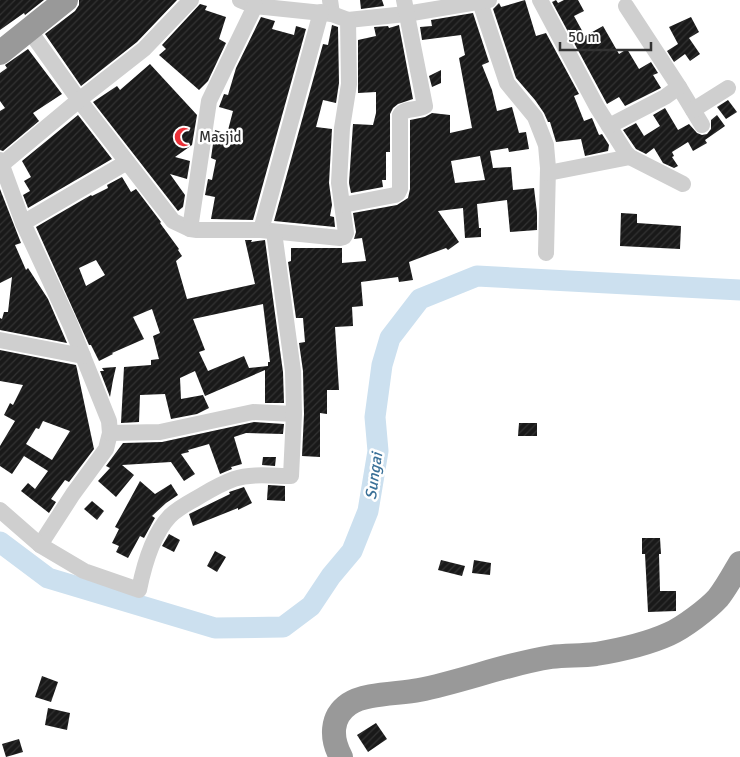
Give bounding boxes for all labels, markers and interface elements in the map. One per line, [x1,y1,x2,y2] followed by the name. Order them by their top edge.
[560,20,651,52] scale bar
[568,28,599,46] text: 50 m
[173,126,195,148] mosque icon: Masjid
[199,128,242,146] place label: Masjid
[361,450,387,501] water label: Sungai

